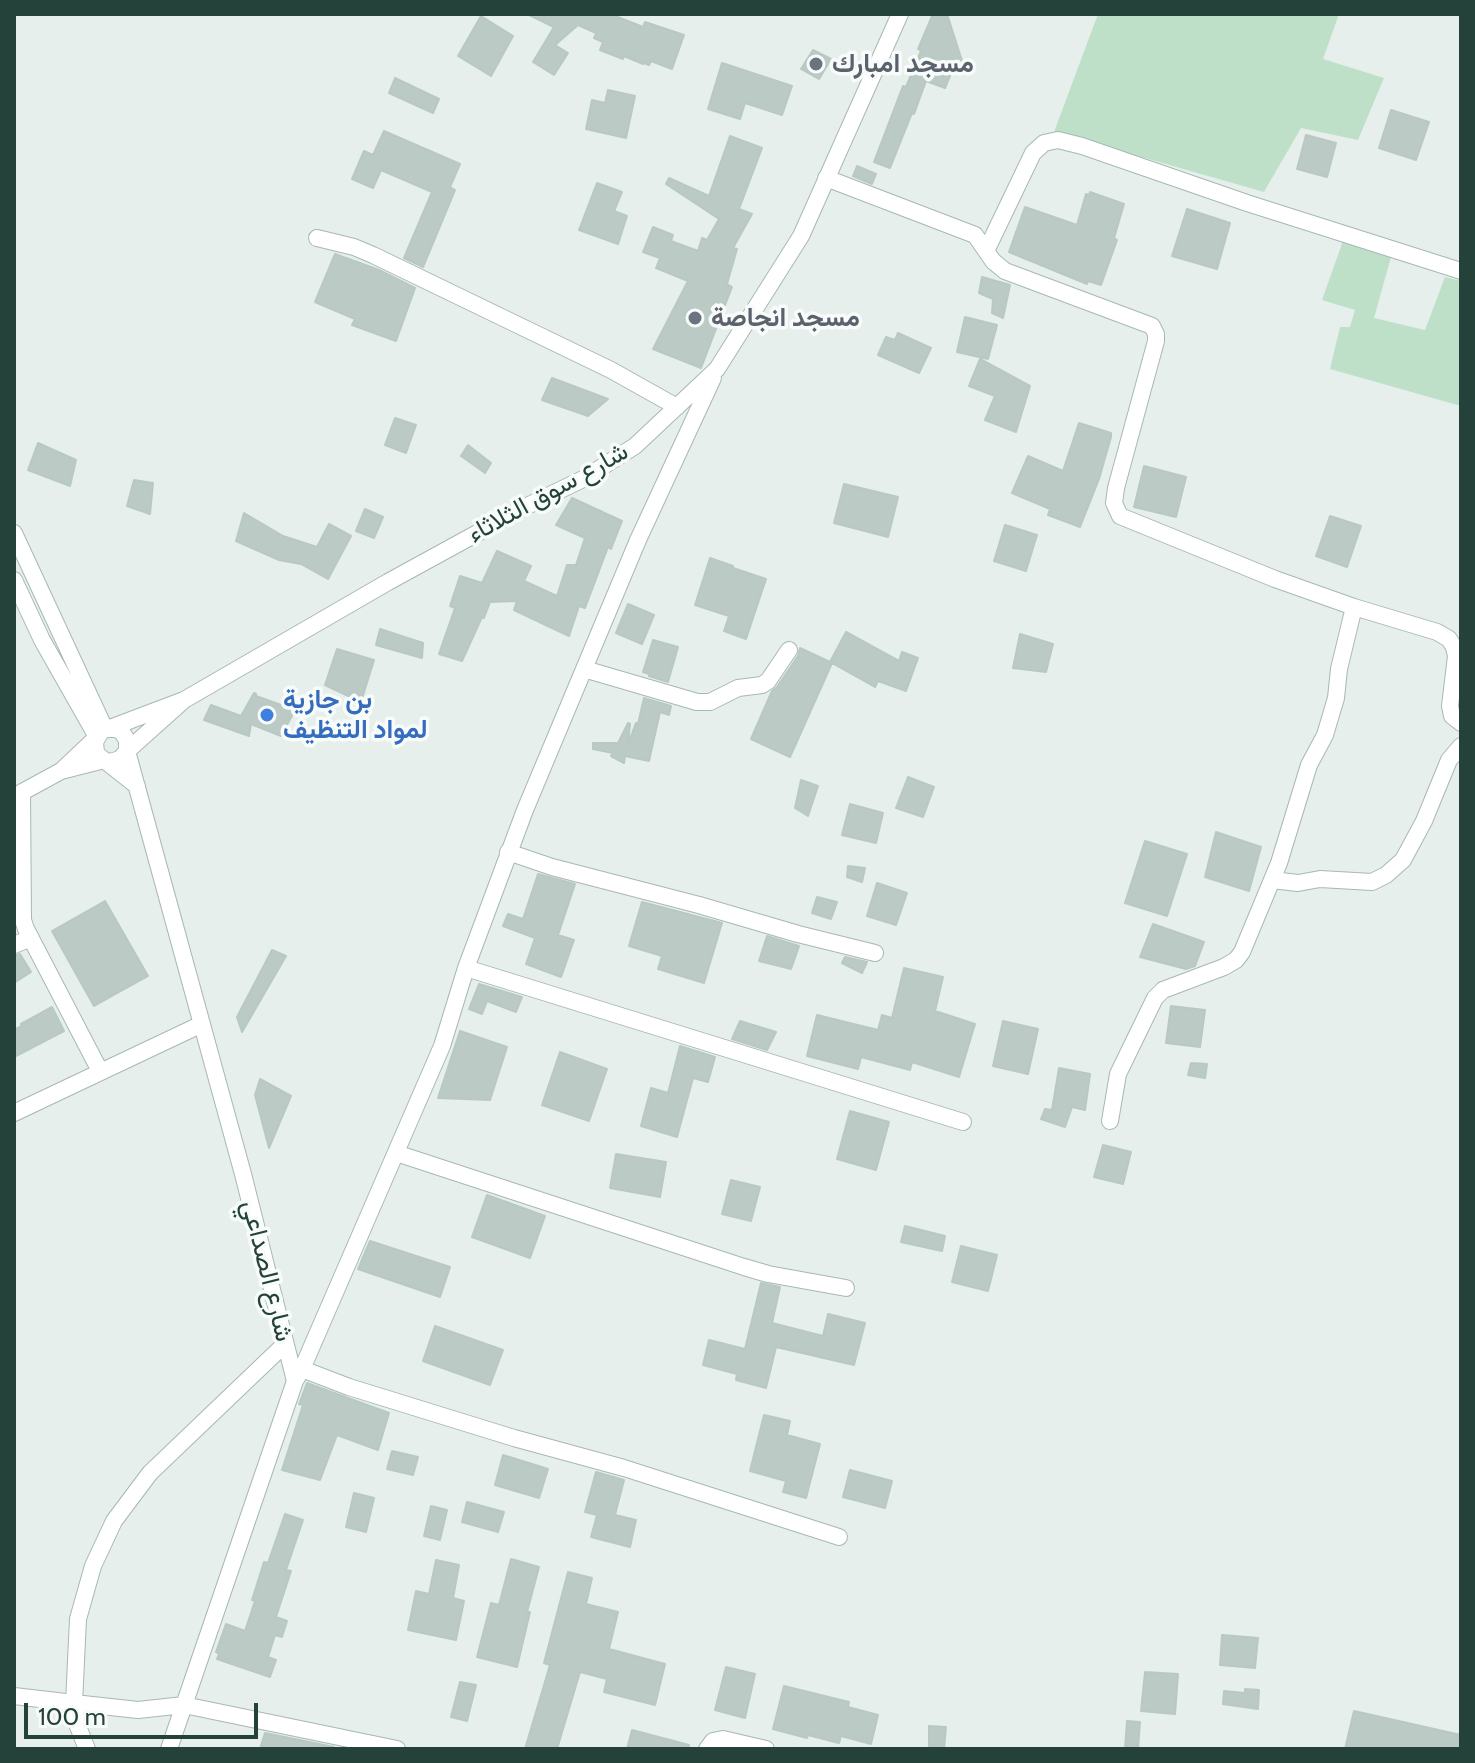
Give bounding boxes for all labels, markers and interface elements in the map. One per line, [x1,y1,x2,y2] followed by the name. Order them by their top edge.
[832,48,974,80] place label: مسجد امبارك
[807,55,825,73] marker: مسجد امبارك
[711,302,860,334] place label: مسجد انجاصة
[686,309,704,327] marker: مسجد انجاصة
[462,436,634,550] street label: شارع سوق الثلاثاء
[283,684,428,746] place label: بن جازية لمواد التنظيف
[258,706,276,724] marker: بن جازية لمواد التنظيف
[234,1197,300,1345] street label: شارع الصداعي
[28,1687,262,1737] scale bar
[38,1702,106,1731] text: 100 m

